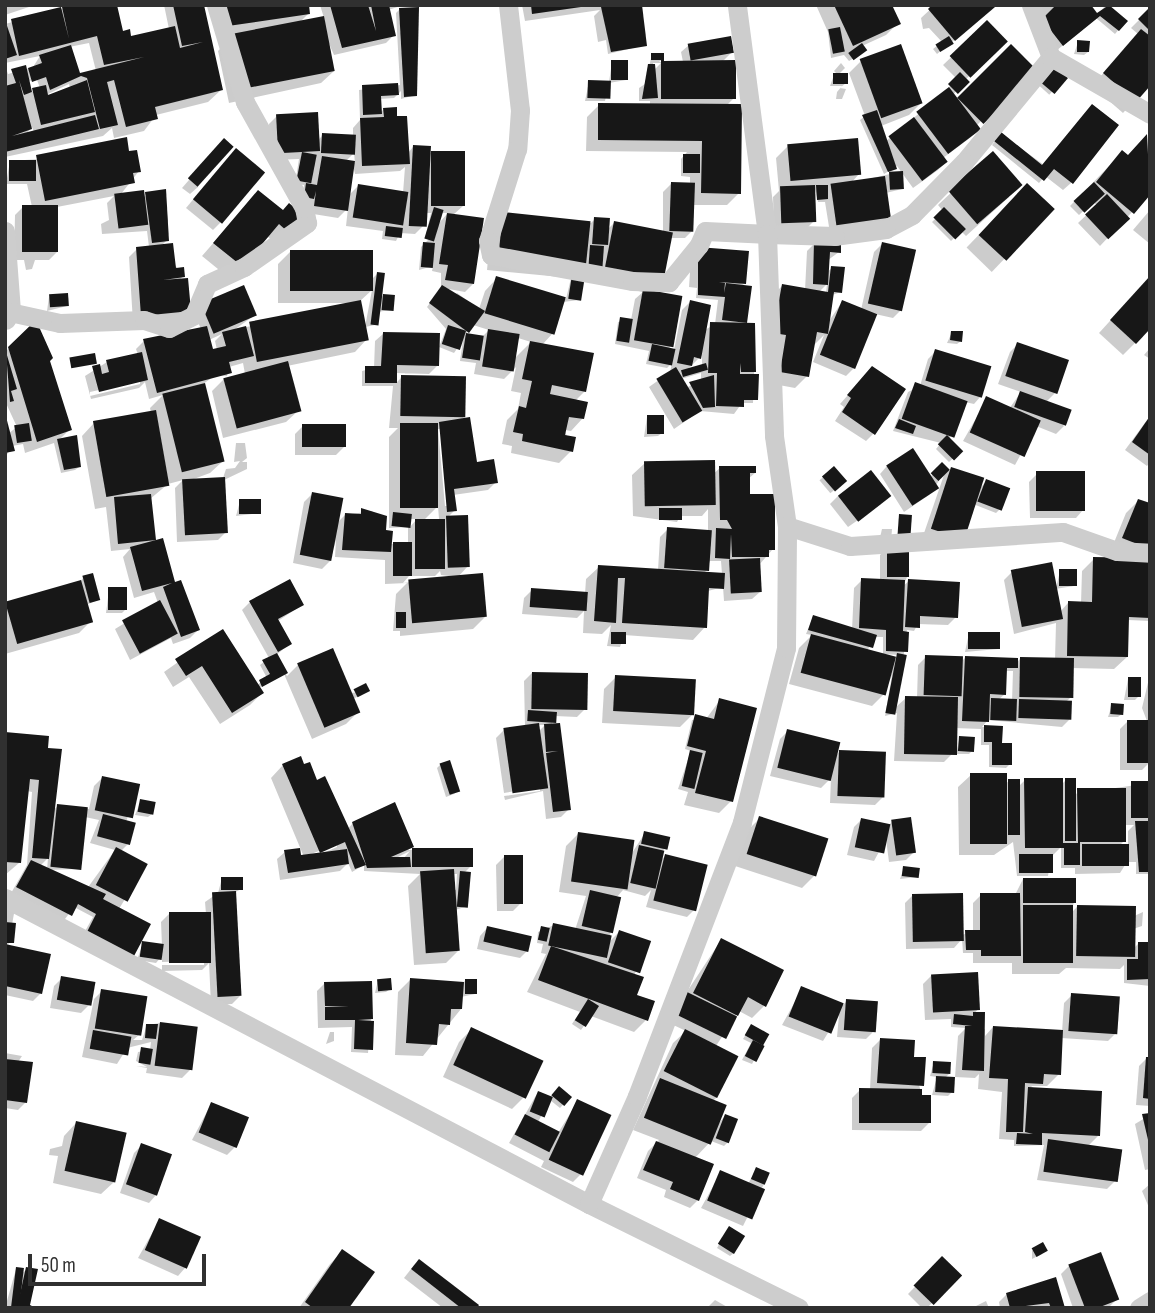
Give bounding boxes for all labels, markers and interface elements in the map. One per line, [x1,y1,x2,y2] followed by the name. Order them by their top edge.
[32,1240,210,1284] scale bar
[41,1253,76,1278] text: 50 m

